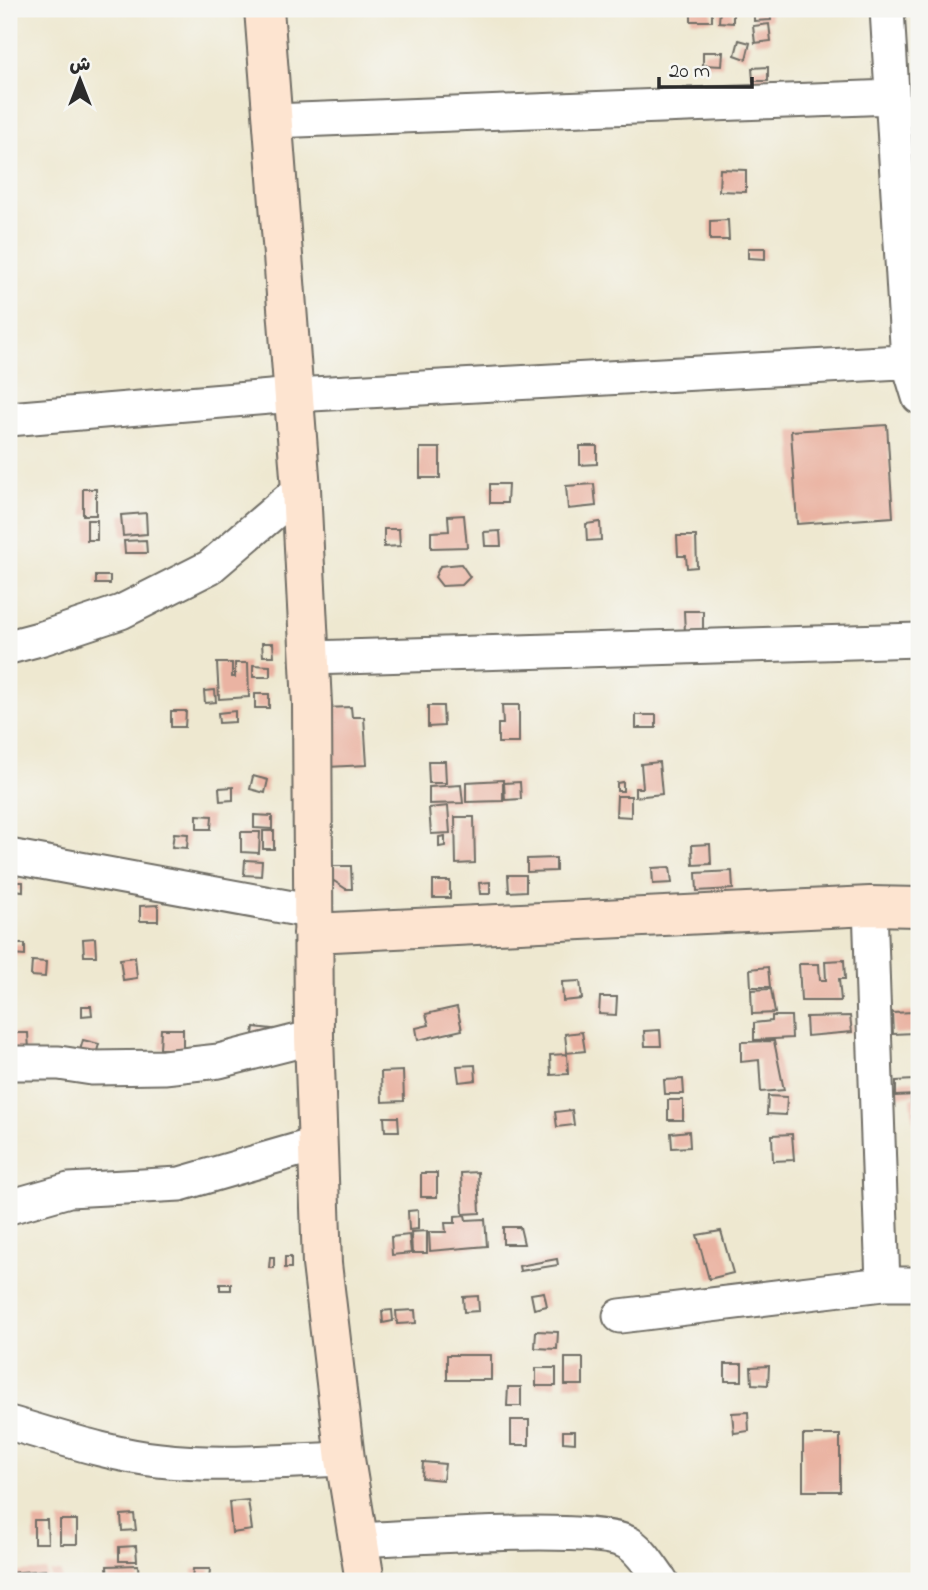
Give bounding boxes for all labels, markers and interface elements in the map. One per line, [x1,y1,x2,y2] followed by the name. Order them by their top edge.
[46,46,116,116] north arrow
[659,46,751,90] scale bar
[70,52,91,79] text: ش
[669,57,710,87] text: 20 m

